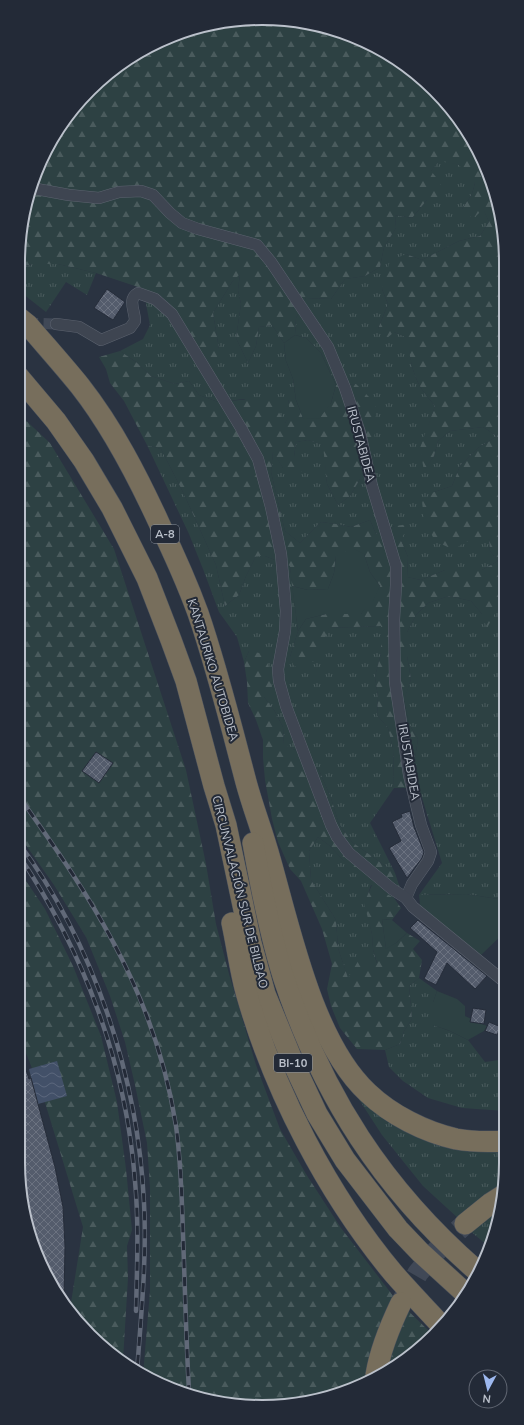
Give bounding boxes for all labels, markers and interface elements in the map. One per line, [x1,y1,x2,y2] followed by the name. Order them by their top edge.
[343,404,379,484] street label: IRUSTABIDEA
[151,525,179,543] road number: A-8
[184,597,242,743] street label: KANTAURIKO AUTOBIDEA
[394,722,424,802] street label: IRUSTABIDEA
[208,794,272,990] street label: CIRCUNVALACIÓN SUR DE BILBAO
[274,1054,312,1072] road number: BI-10
[468,1369,508,1409] north arrow
[482,1390,492,1406] text: N

